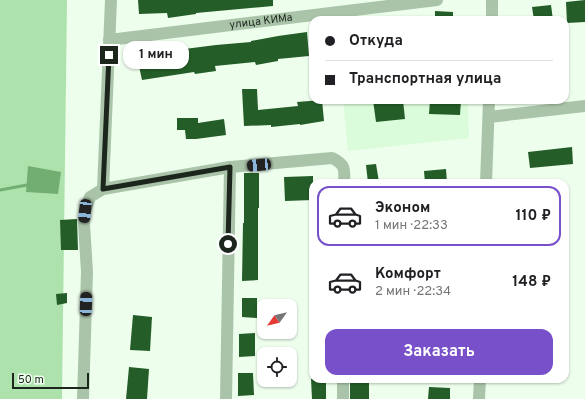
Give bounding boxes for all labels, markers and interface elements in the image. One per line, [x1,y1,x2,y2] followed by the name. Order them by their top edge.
[228,11,293,32] street label: улица КИМа
[349,32,403,51] text: Откуда
[123,41,189,69] callout: 1 мин
[100,46,118,64] route end
[139,47,173,63] text: 1 мин
[349,70,501,89] text: Транспортная улица
[247,158,271,172] car
[78,198,92,224] car
[327,198,363,234] icon: car
[375,199,430,218] text: Эконом
[516,207,551,226] text: 110 ₽
[375,218,448,234] text: 1 мин · 22:33
[219,235,237,253] route start
[327,264,363,300] icon: car
[375,265,441,284] text: Комфорт
[512,273,551,292] text: 148 ₽
[375,284,451,300] text: 2 мин · 22:34
[80,292,92,316] car
[257,299,297,339] north arrow
[257,299,297,387] map controls
[325,329,553,375] button: Заказать
[257,347,297,387] button: locate
[12,371,89,390] scale bar
[18,373,44,387] text: 50 m

